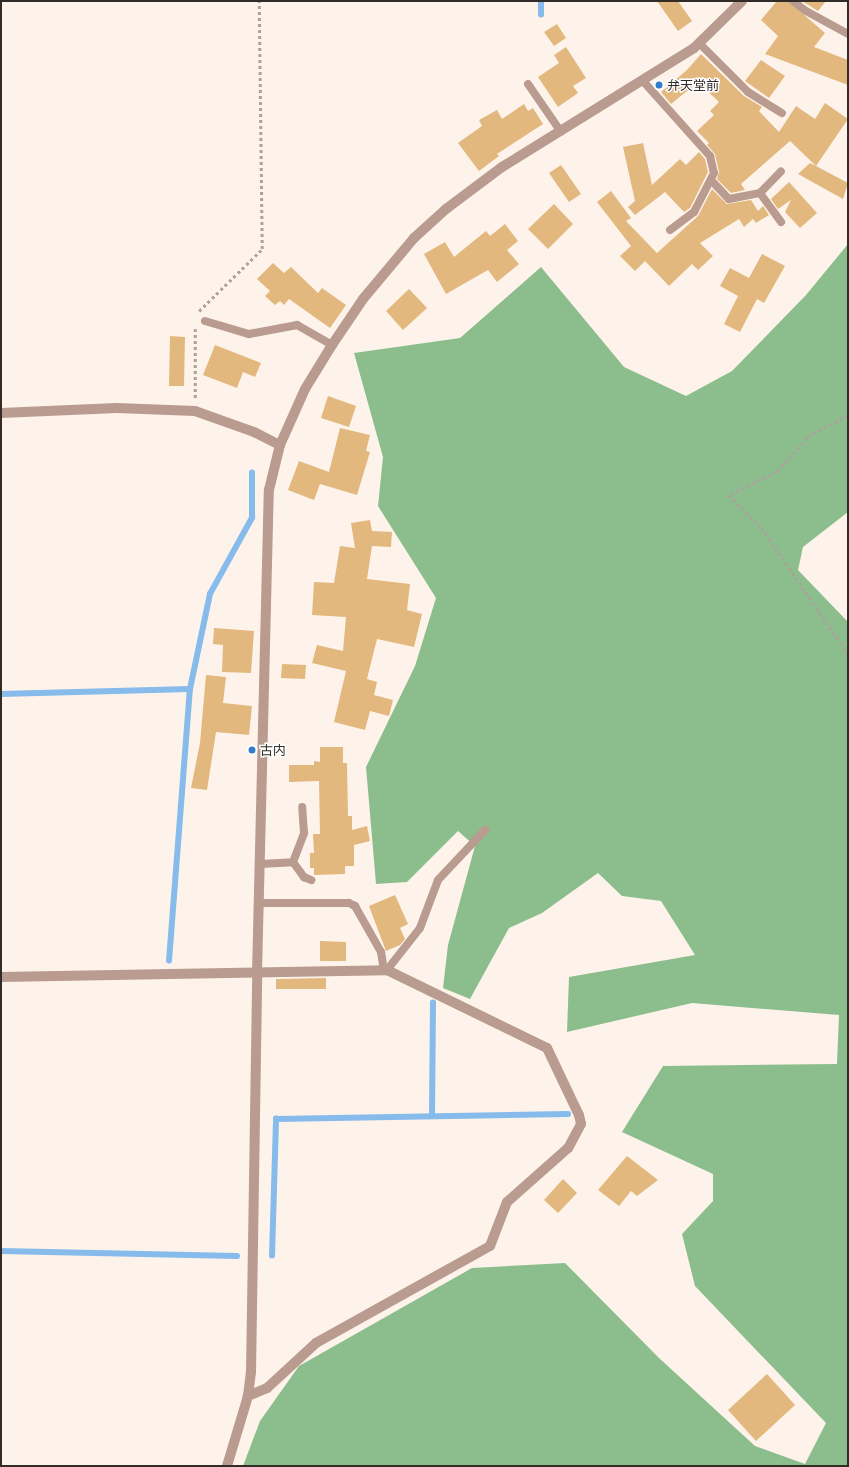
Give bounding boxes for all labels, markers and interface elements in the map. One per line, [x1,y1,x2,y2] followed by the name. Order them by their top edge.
[667,77,719,93] place label: 弁天堂前
[654,80,664,90] marker: 弁天堂前
[260,742,286,758] place label: 古内
[247,745,257,755] marker: 古内

